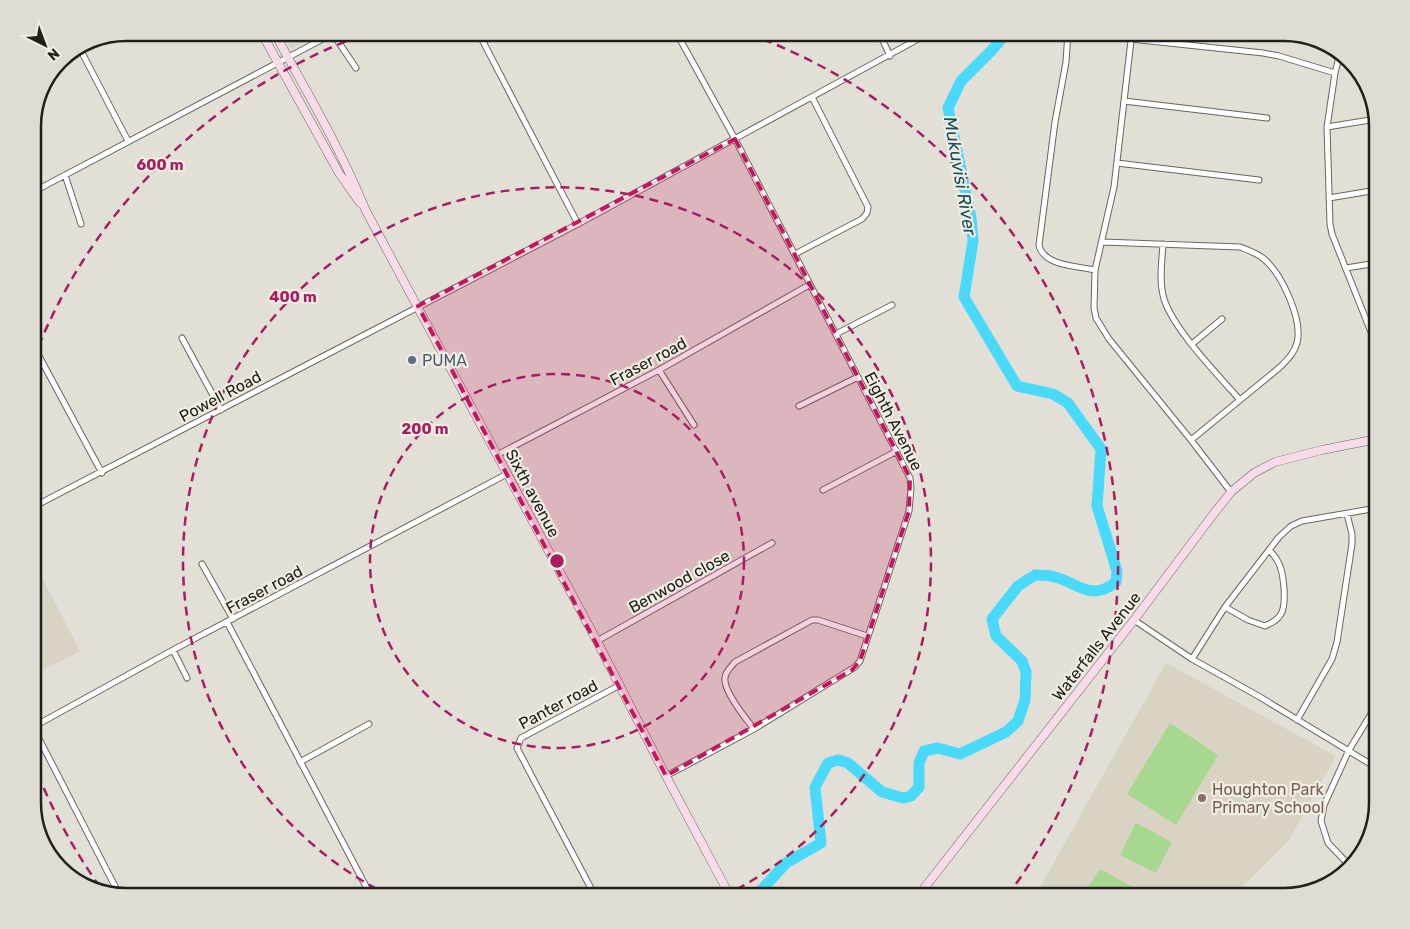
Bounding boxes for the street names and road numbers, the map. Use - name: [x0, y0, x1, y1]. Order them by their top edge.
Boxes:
- street label: Fraser road: [607, 333, 690, 390]
- street label: Powell Road: [176, 367, 265, 426]
- street label: Eighth Avenue: [861, 369, 927, 474]
- street label: Sixth avenue: [501, 446, 564, 540]
- street label: Benwood close: [625, 546, 733, 617]
- street label: Fraser road: [223, 561, 306, 618]
- street label: Waterfalls Avenue: [1048, 588, 1145, 705]
- street label: Panter road: [515, 676, 601, 733]

